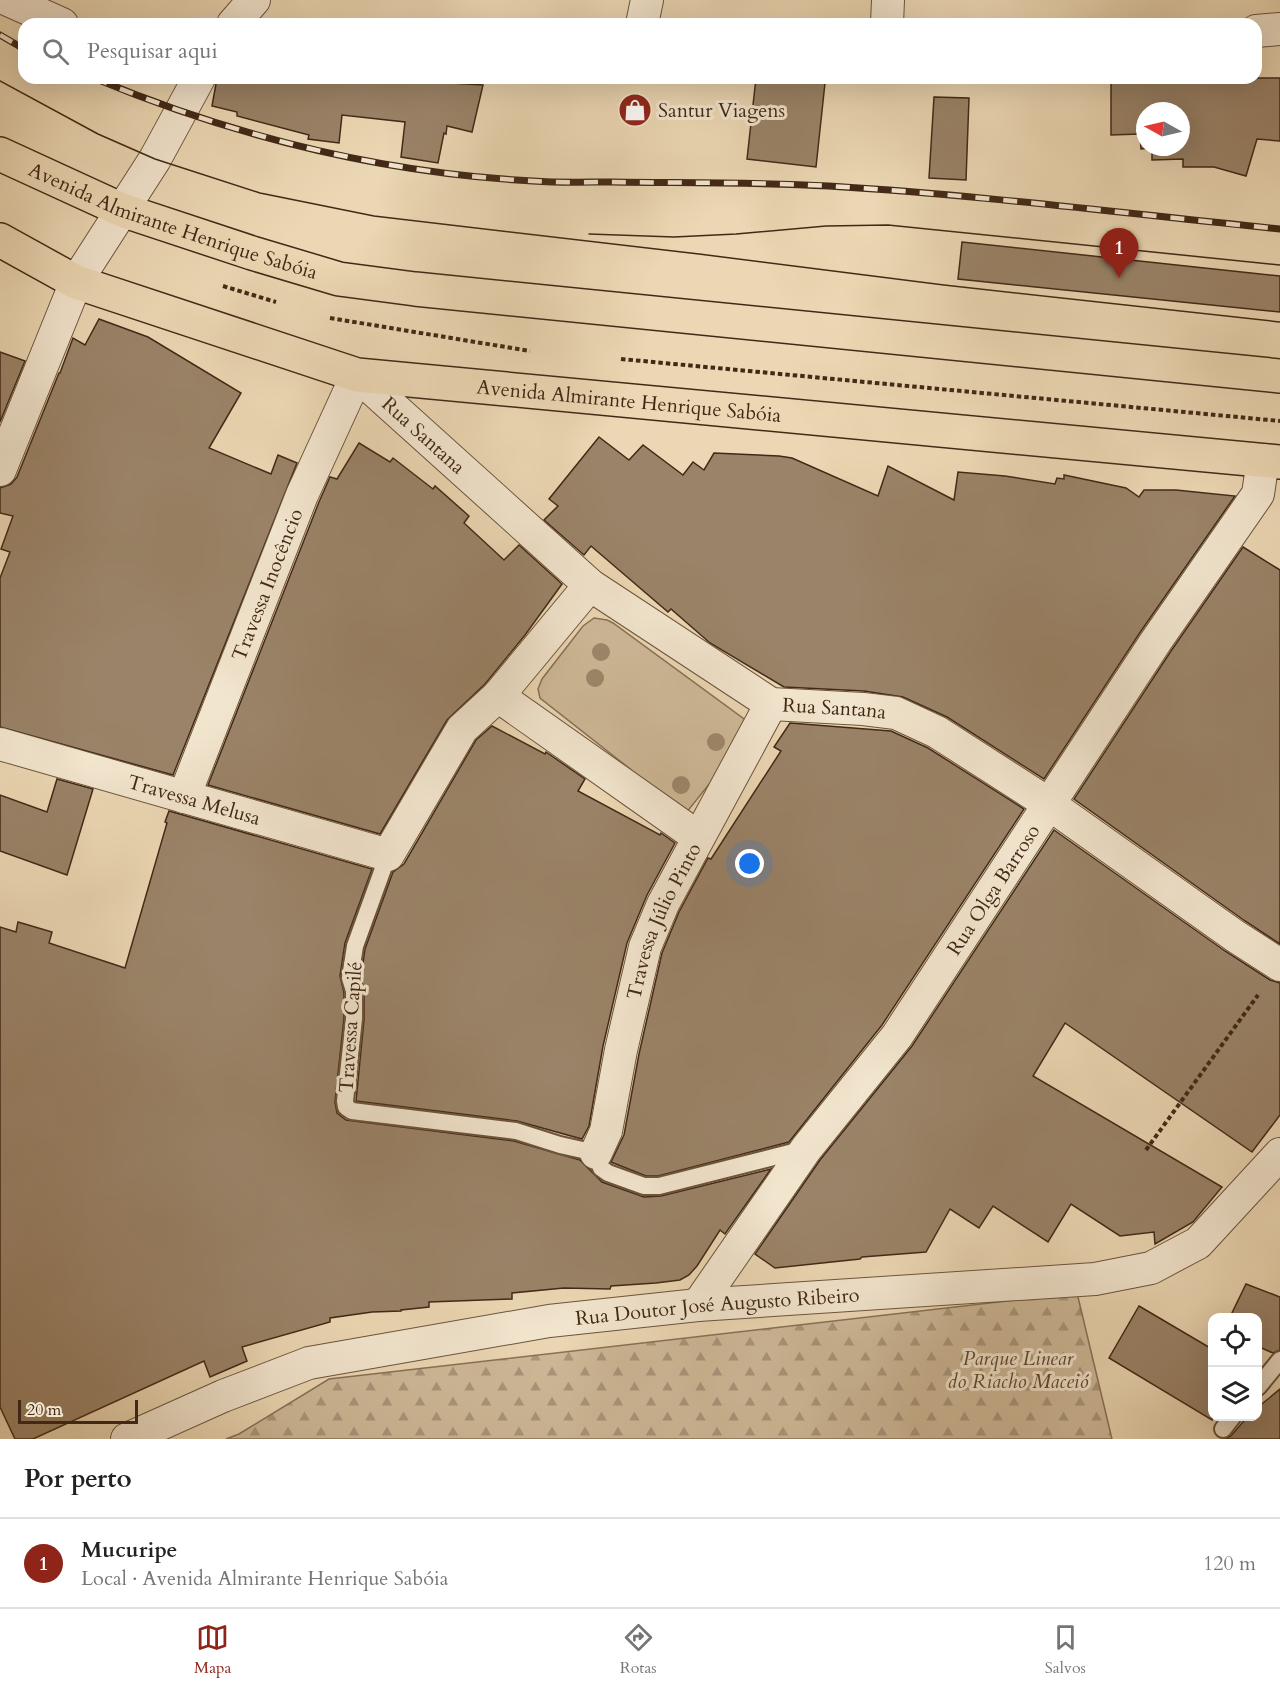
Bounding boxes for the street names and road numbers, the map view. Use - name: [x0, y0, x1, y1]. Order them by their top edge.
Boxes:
- street label: Avenida Almirante Henrique Sabóia: [24, 156, 321, 286]
- street label: Avenida Almirante Henrique Sabóia: [475, 373, 783, 429]
- street label: Rua Santana: [376, 391, 471, 481]
- street label: Travessa Inocêncio: [225, 505, 309, 665]
- street label: Rua Santana: [782, 692, 888, 726]
- street label: Travessa Melusa: [125, 768, 264, 832]
- street label: Rua Olga Barroso: [941, 819, 1046, 961]
- street label: Travessa Júlio Pinto: [620, 838, 708, 1002]
- street label: Travessa Capilé: [332, 960, 369, 1094]
- street label: Rua Doutor José Augusto Ribeiro: [574, 1281, 861, 1332]

